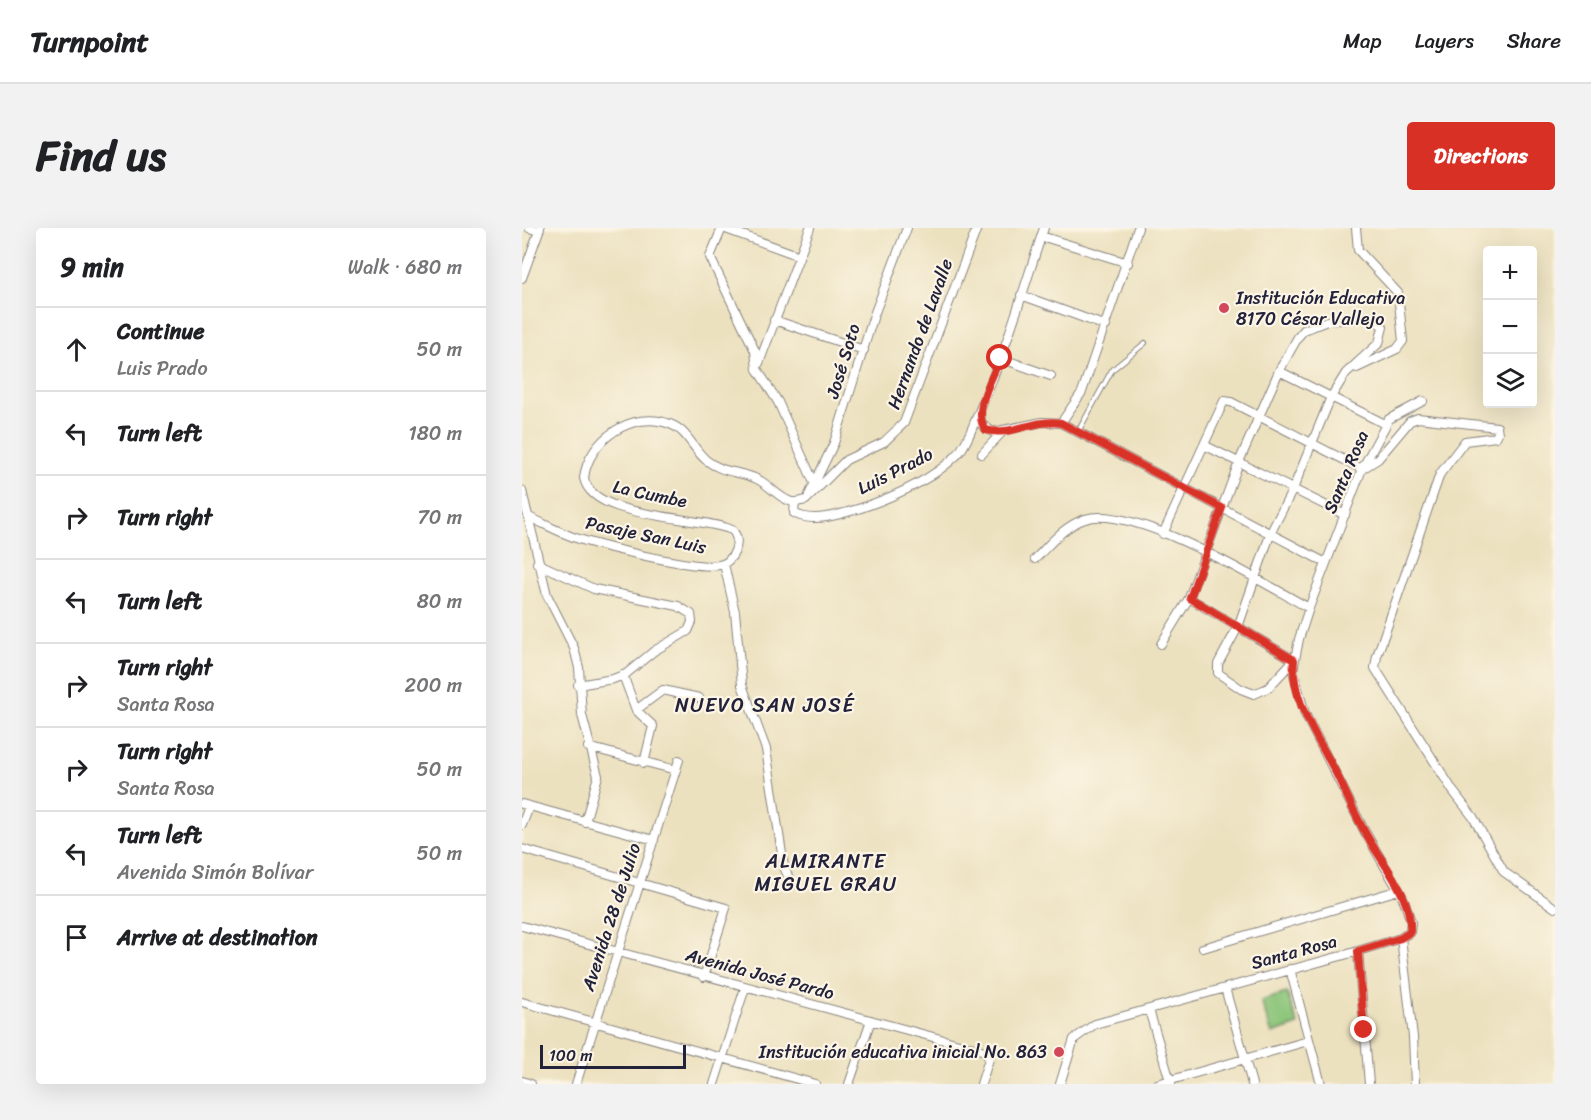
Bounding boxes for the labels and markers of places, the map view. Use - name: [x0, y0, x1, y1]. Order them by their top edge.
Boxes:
- place label: Institución Educativa 8170 César Vallejo: [1235, 282, 1405, 335]
- marker: Institución Educativa 8170 César Vallejo: [1217, 301, 1231, 315]
- place label: Institución educativa inicial No. 863: [758, 1036, 1047, 1068]
- marker: Institución educativa inicial No. 863: [1052, 1045, 1066, 1059]

